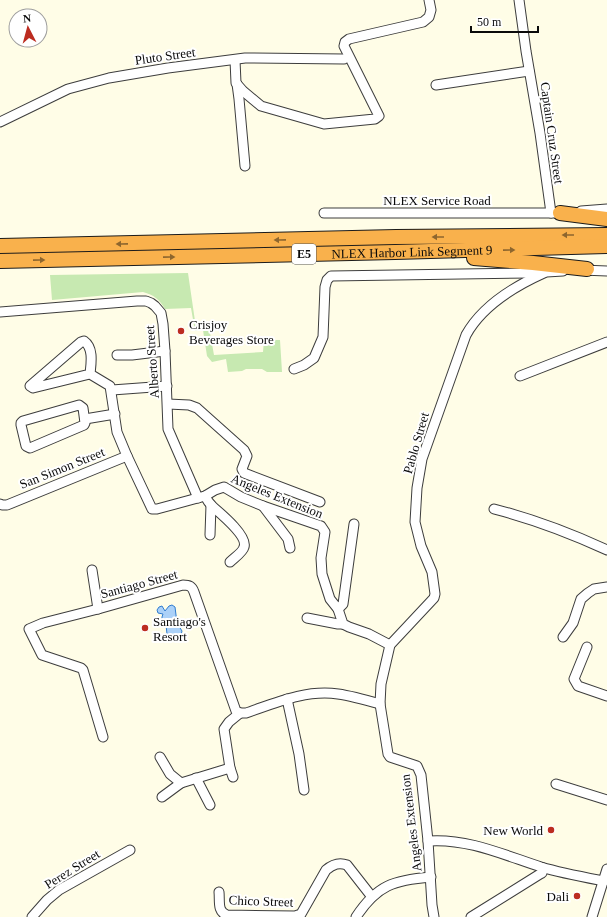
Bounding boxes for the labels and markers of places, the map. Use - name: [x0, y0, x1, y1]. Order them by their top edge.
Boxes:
- place label: Crisjoy Beverages Store: [189, 317, 274, 347]
- marker: Crisjoy Beverages Store: [176, 326, 186, 336]
- place label: Santiago's Resort: [153, 614, 206, 644]
- marker: Santiago's Resort: [140, 623, 150, 633]
- place label: New World: [483, 823, 543, 838]
- marker: New World: [546, 825, 556, 835]
- place label: Dali: [547, 889, 569, 904]
- marker: Dali: [572, 891, 582, 901]

